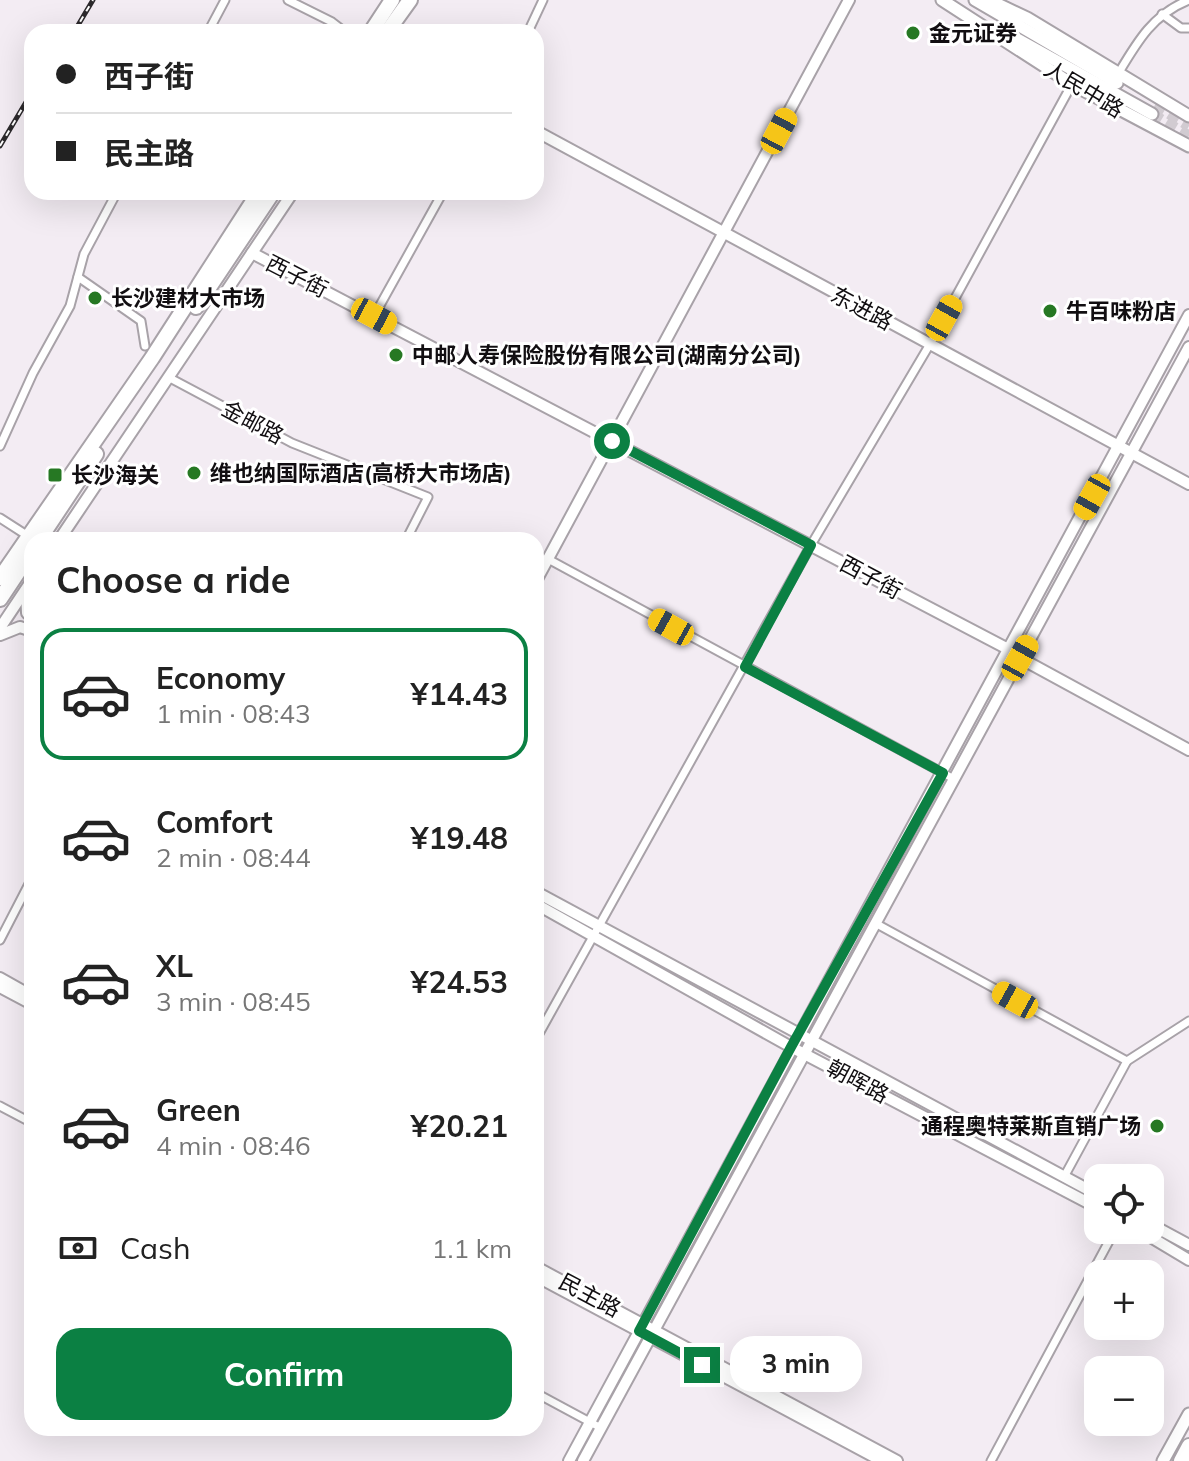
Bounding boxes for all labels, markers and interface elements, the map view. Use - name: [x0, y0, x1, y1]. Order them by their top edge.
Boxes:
- place label: 金元证券: [929, 19, 1017, 47]
- marker: 金元证券: [904, 24, 922, 42]
- street label: 人民中路: [1039, 54, 1129, 124]
- text: 西子街: [104, 57, 194, 95]
- car: [757, 104, 801, 158]
- text: 民主路: [104, 134, 194, 172]
- street label: 西子街: [261, 249, 333, 303]
- street label: 东进路: [826, 280, 898, 336]
- place label: 长沙建材大市场: [111, 284, 265, 312]
- marker: 长沙建材大市场: [86, 289, 104, 307]
- car: [922, 291, 966, 345]
- car: [347, 294, 401, 338]
- place label: 牛百味粉店: [1066, 297, 1176, 325]
- marker: 牛百味粉店: [1041, 302, 1059, 320]
- place label: 中邮人寿保险股份有限公司(湖南分公司): [412, 341, 802, 369]
- marker: 中邮人寿保险股份有限公司(湖南分公司): [387, 346, 405, 364]
- street label: 金邮路: [217, 394, 289, 450]
- route start: [594, 423, 630, 459]
- place label: 维也纳国际酒店(高桥大市场店): [210, 459, 512, 487]
- place label: 长沙海关: [71, 461, 159, 489]
- marker: 维也纳国际酒店(高桥大市场店): [185, 464, 203, 482]
- marker: 长沙海关: [46, 466, 64, 484]
- car: [1070, 470, 1114, 524]
- street label: 西子街: [835, 549, 907, 605]
- text: Choose a ride: [56, 557, 290, 602]
- car: [644, 605, 698, 649]
- car: [998, 631, 1042, 685]
- icon: car: [60, 658, 132, 730]
- text: Economy: [156, 659, 285, 697]
- text: ¥14.43: [411, 675, 508, 713]
- text: 1 min · 08:43: [156, 697, 311, 730]
- icon: car: [60, 802, 132, 874]
- text: Comfort: [156, 803, 273, 841]
- text: ¥19.48: [411, 819, 508, 857]
- text: 2 min · 08:44: [156, 841, 311, 874]
- icon: car: [60, 946, 132, 1018]
- text: XL: [156, 947, 193, 985]
- text: ¥24.53: [411, 963, 508, 1001]
- car: [988, 978, 1042, 1022]
- text: 3 min · 08:45: [156, 985, 311, 1018]
- street label: 朝晖路: [822, 1053, 894, 1109]
- icon: car: [60, 1090, 132, 1162]
- text: Green: [156, 1091, 241, 1129]
- text: ¥20.21: [411, 1107, 508, 1145]
- place label: 通程奥特莱斯直销广场: [921, 1112, 1141, 1140]
- marker: 通程奥特莱斯直销广场: [1148, 1117, 1166, 1135]
- text: 4 min · 08:46: [156, 1129, 311, 1162]
- map controls: [1084, 1164, 1164, 1436]
- button: locate: [1084, 1164, 1164, 1244]
- icon: cash: [56, 1226, 100, 1270]
- text: Cash: [120, 1229, 191, 1267]
- text: 1.1 km: [432, 1232, 512, 1265]
- button: +: [1084, 1260, 1164, 1340]
- street label: 民主路: [554, 1267, 626, 1323]
- button: Confirm: [56, 1328, 512, 1420]
- callout: 3 min: [730, 1337, 862, 1393]
- route end: [684, 1347, 720, 1383]
- text: 3 min: [762, 1347, 830, 1380]
- button: −: [1084, 1356, 1164, 1436]

